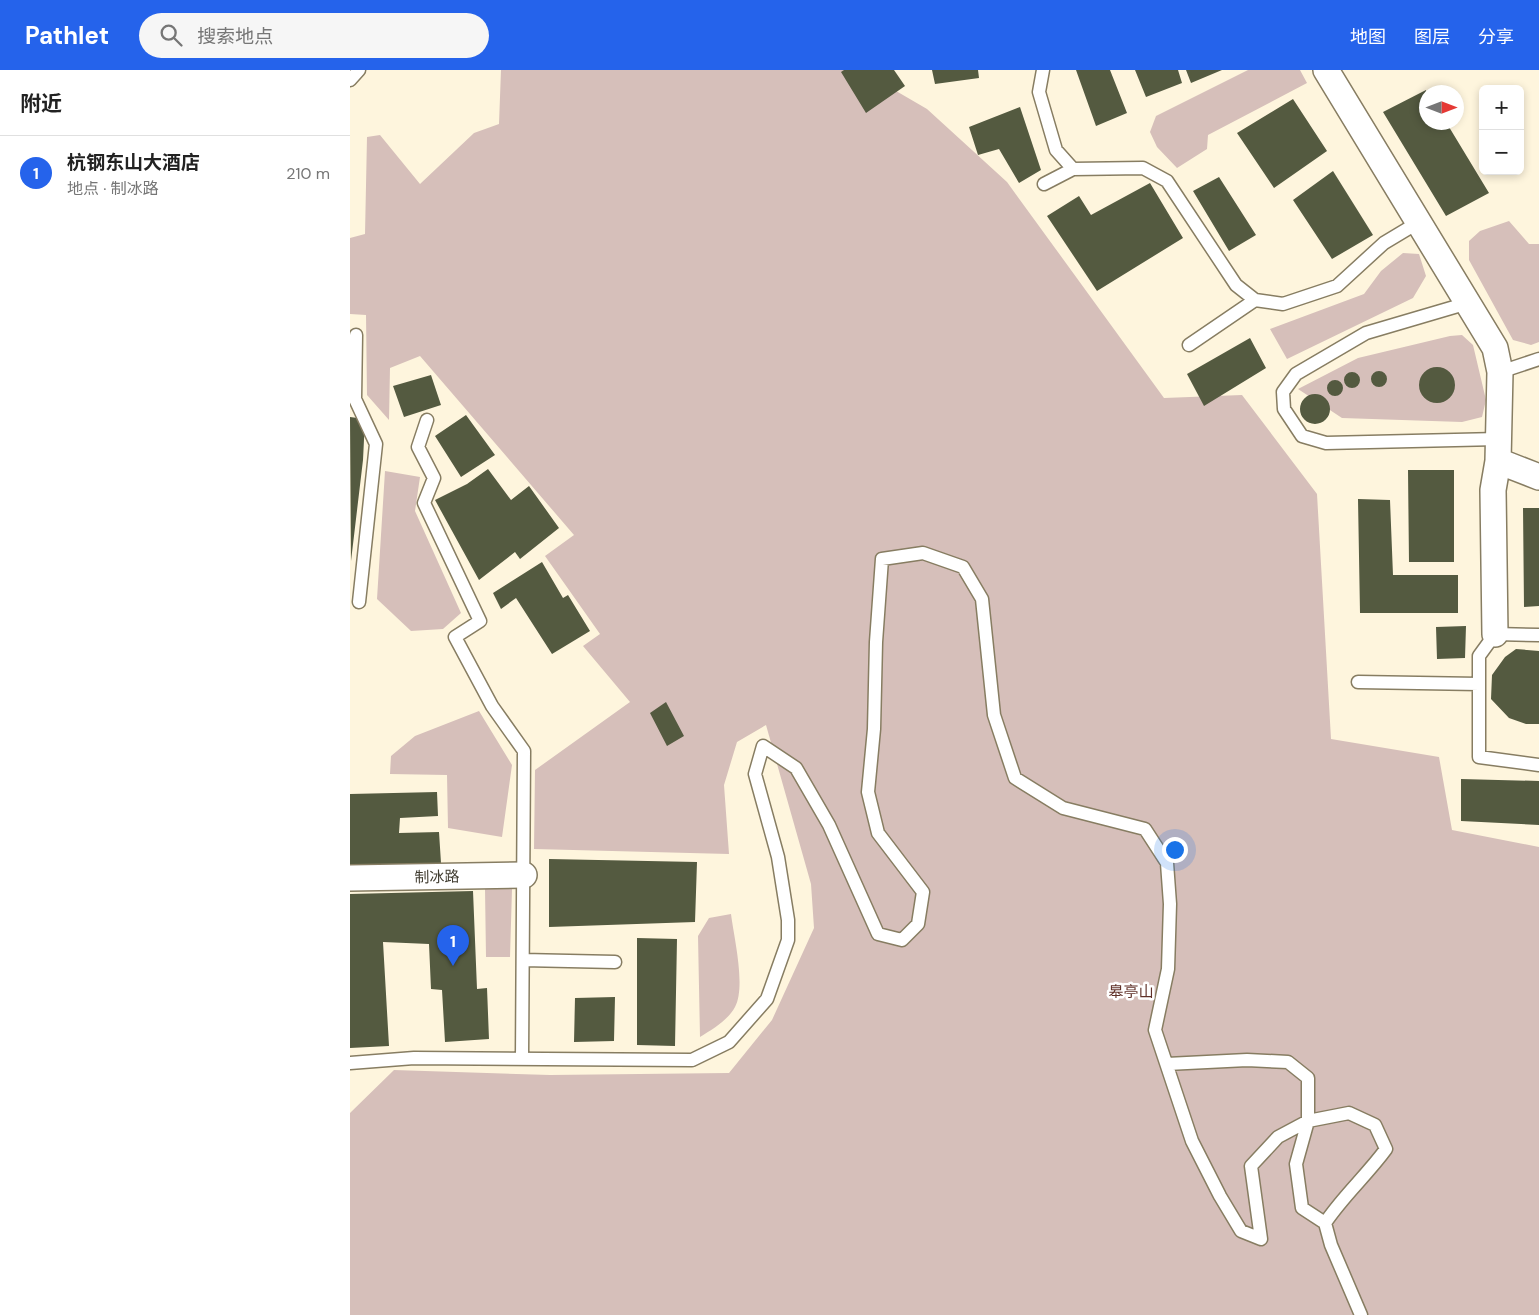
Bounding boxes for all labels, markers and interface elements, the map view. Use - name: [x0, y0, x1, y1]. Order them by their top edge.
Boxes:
- search box: [139, 13, 489, 58]
- text: Pathlet: [25, 20, 109, 51]
- icon: search: [157, 21, 185, 49]
- text: 搜索地点: [197, 24, 273, 49]
- text: 地图: [1350, 25, 1386, 49]
- text: 图层: [1414, 25, 1450, 49]
- text: 分享: [1478, 25, 1514, 49]
- north arrow: [1419, 85, 1464, 130]
- map controls: [1479, 85, 1524, 175]
- button: +: [1479, 85, 1524, 130]
- text: 附近: [20, 90, 62, 118]
- button: −: [1479, 130, 1524, 175]
- text: 杭钢东山大酒店: [67, 150, 200, 175]
- text: 1: [33, 163, 39, 184]
- text: 210 m: [286, 163, 330, 184]
- text: 地点 · 制冰路: [67, 178, 159, 199]
- your location: [1162, 837, 1188, 863]
- street label: 制冰路: [414, 867, 460, 887]
- pin: 1: [437, 925, 469, 966]
- park label: 皋亭山: [1108, 982, 1154, 1002]

